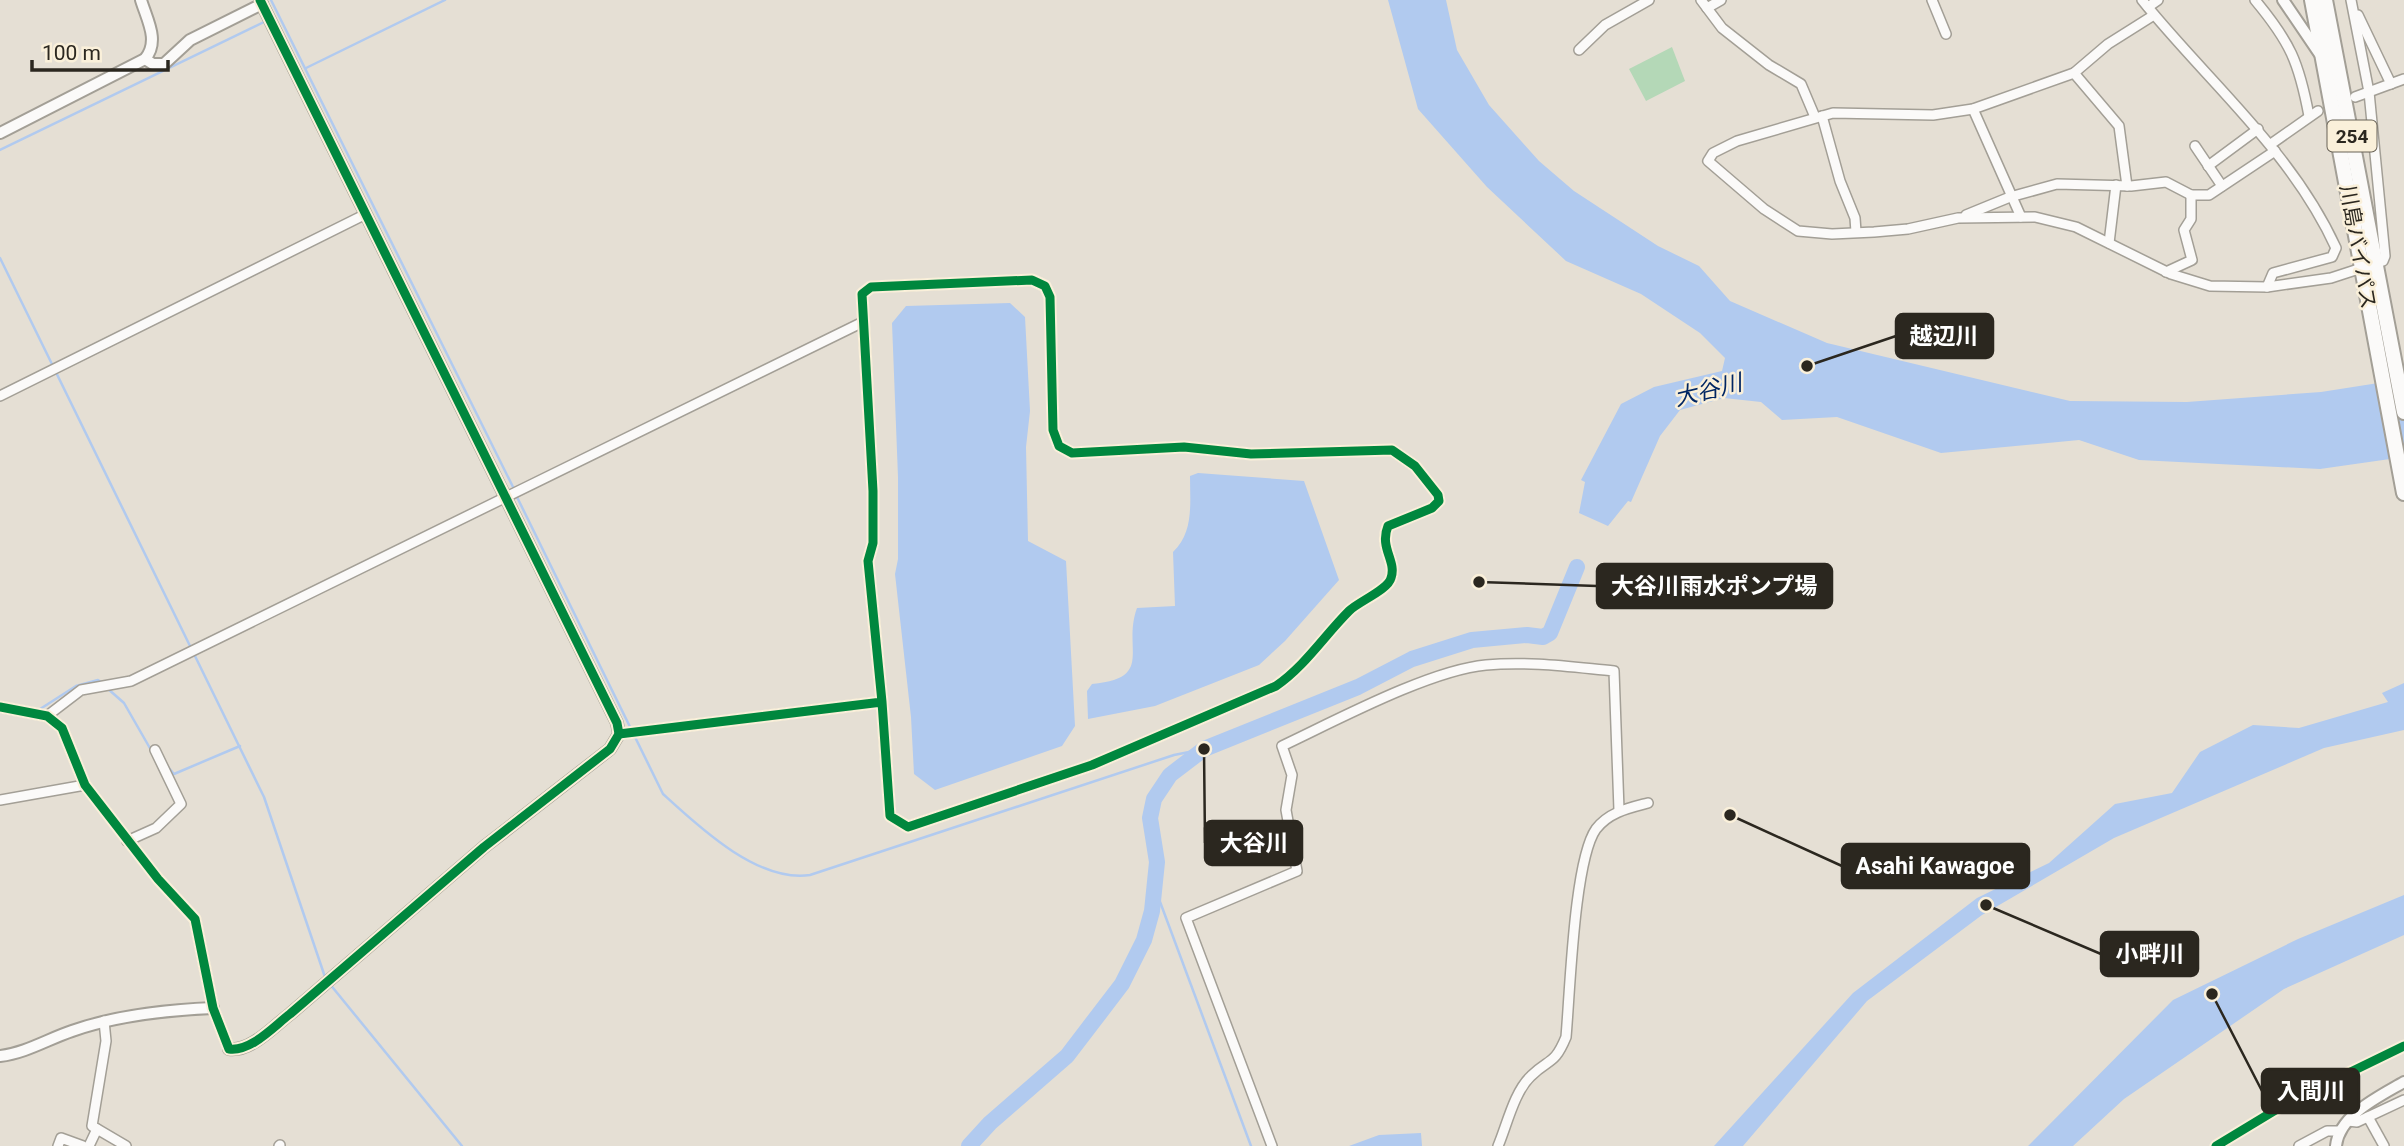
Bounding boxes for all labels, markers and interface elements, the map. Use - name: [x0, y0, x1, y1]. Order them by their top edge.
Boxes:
- scale bar: [32, 28, 168, 72]
- text: 100 m: [42, 41, 101, 65]
- road number: 254: [2328, 120, 2376, 152]
- street label: 川島バイパス: [2335, 183, 2381, 311]
- callout: 越辺川: [1896, 314, 1993, 358]
- text: 越辺川: [1910, 323, 1979, 350]
- water label: 大谷川: [1671, 368, 1748, 412]
- callout: 大谷川雨水ポンプ場: [1597, 564, 1832, 608]
- text: 大谷川雨水ポンプ場: [1611, 573, 1817, 600]
- callout: 大谷川: [1205, 821, 1302, 865]
- text: 大谷川: [1220, 830, 1289, 857]
- callout: Asahi Kawagoe: [1842, 844, 2029, 888]
- text: Asahi Kawagoe: [1856, 853, 2014, 880]
- callout: 小畔川: [2101, 932, 2198, 976]
- text: 小畔川: [2116, 941, 2185, 968]
- callout: 入間川: [2262, 1069, 2359, 1113]
- text: 入間川: [2277, 1078, 2346, 1105]

